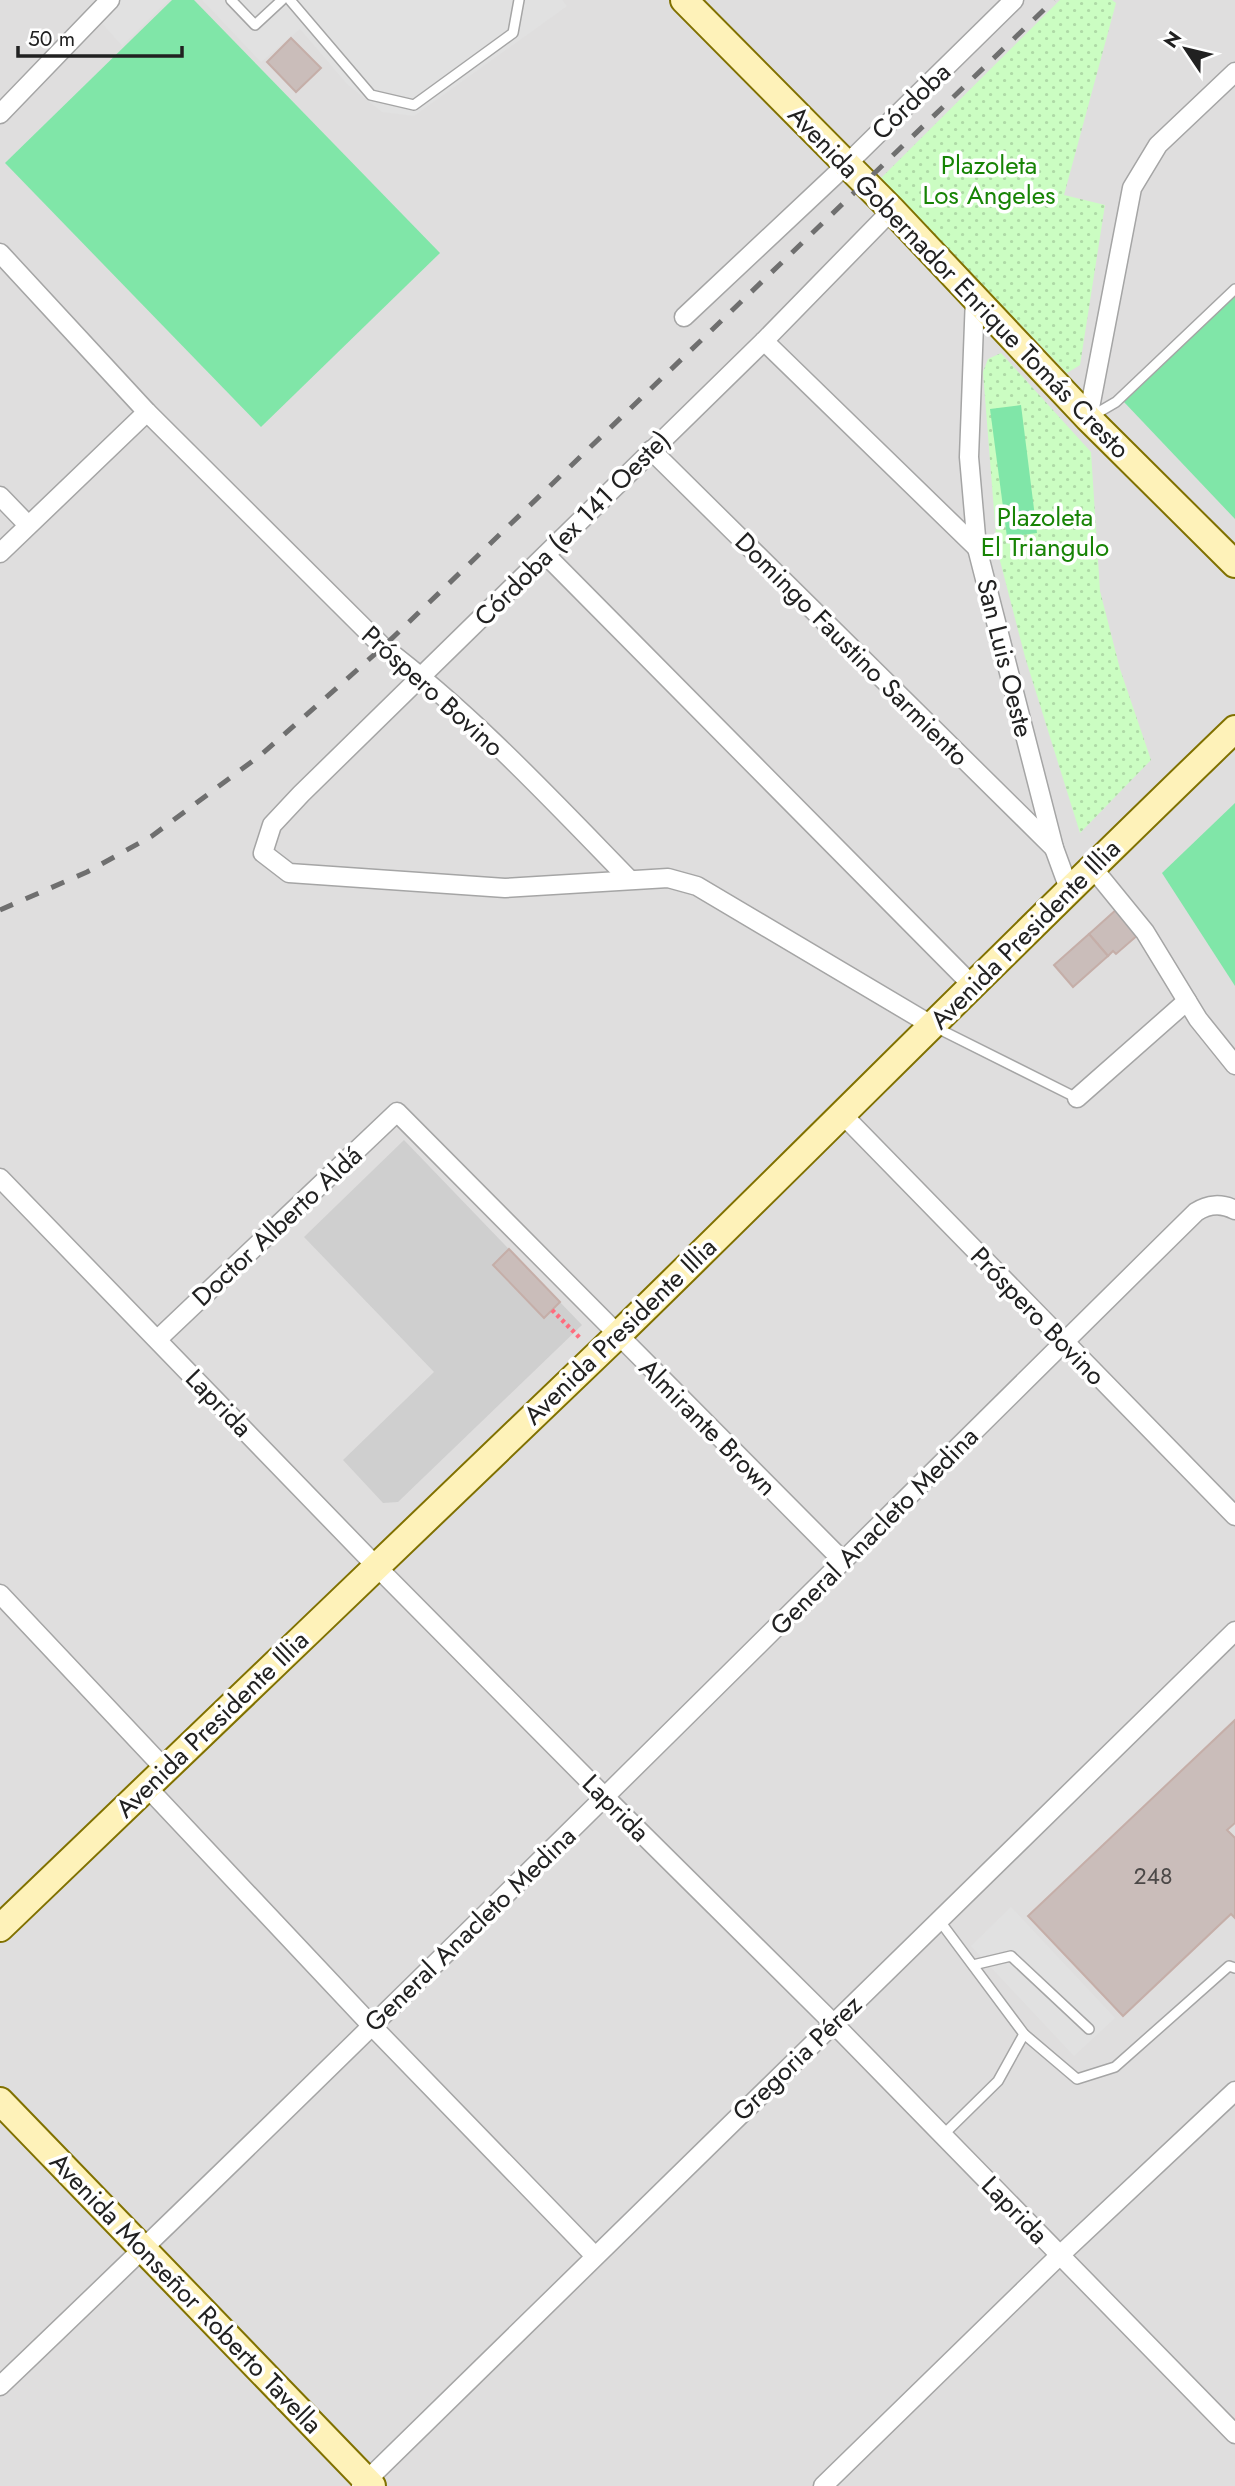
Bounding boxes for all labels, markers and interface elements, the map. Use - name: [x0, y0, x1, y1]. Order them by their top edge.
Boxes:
- scale bar: [18, 14, 182, 58]
- north arrow: [1151, 14, 1221, 84]
- text: 50 m: [28, 24, 75, 54]
- text: N: [1157, 26, 1188, 53]
- street label: Córdoba: [863, 54, 959, 148]
- street label: Avenida Gobernador Enrique Tomás Cresto: [779, 97, 1139, 467]
- park label: Plazoleta Los Angeles: [922, 146, 1056, 214]
- street label: Córdoba (ex 141 Oeste): [465, 421, 679, 635]
- park label: Plazoleta El Triangulo: [981, 498, 1109, 566]
- street label: Domingo Faustino Sarmiento: [726, 523, 978, 775]
- street label: San Luis Oeste: [967, 575, 1043, 741]
- street label: Próspero Bovino: [353, 617, 513, 765]
- street label: Avenida Presidente Illia: [921, 830, 1129, 1038]
- street label: Doctor Alberto Aldá: [183, 1137, 371, 1315]
- street label: Avenida Presidente Illia: [515, 1229, 725, 1433]
- street label: Próspero Bovino: [962, 1238, 1114, 1394]
- street label: Almirante Brown: [631, 1350, 785, 1504]
- street label: Laprida: [177, 1360, 261, 1446]
- street label: General Anacleto Medina: [761, 1418, 987, 1644]
- street label: Avenida Presidente Illia: [107, 1622, 317, 1826]
- street label: Laprida: [574, 1766, 658, 1850]
- street label: General Anacleto Medina: [356, 1818, 584, 2040]
- house number: 248: [1133, 1859, 1173, 1893]
- street label: Gregoria Pérez: [724, 1986, 870, 2130]
- street label: Avenida Monseñor Roberto Tavella: [41, 2144, 331, 2442]
- street label: Laprida: [973, 2167, 1057, 2253]

